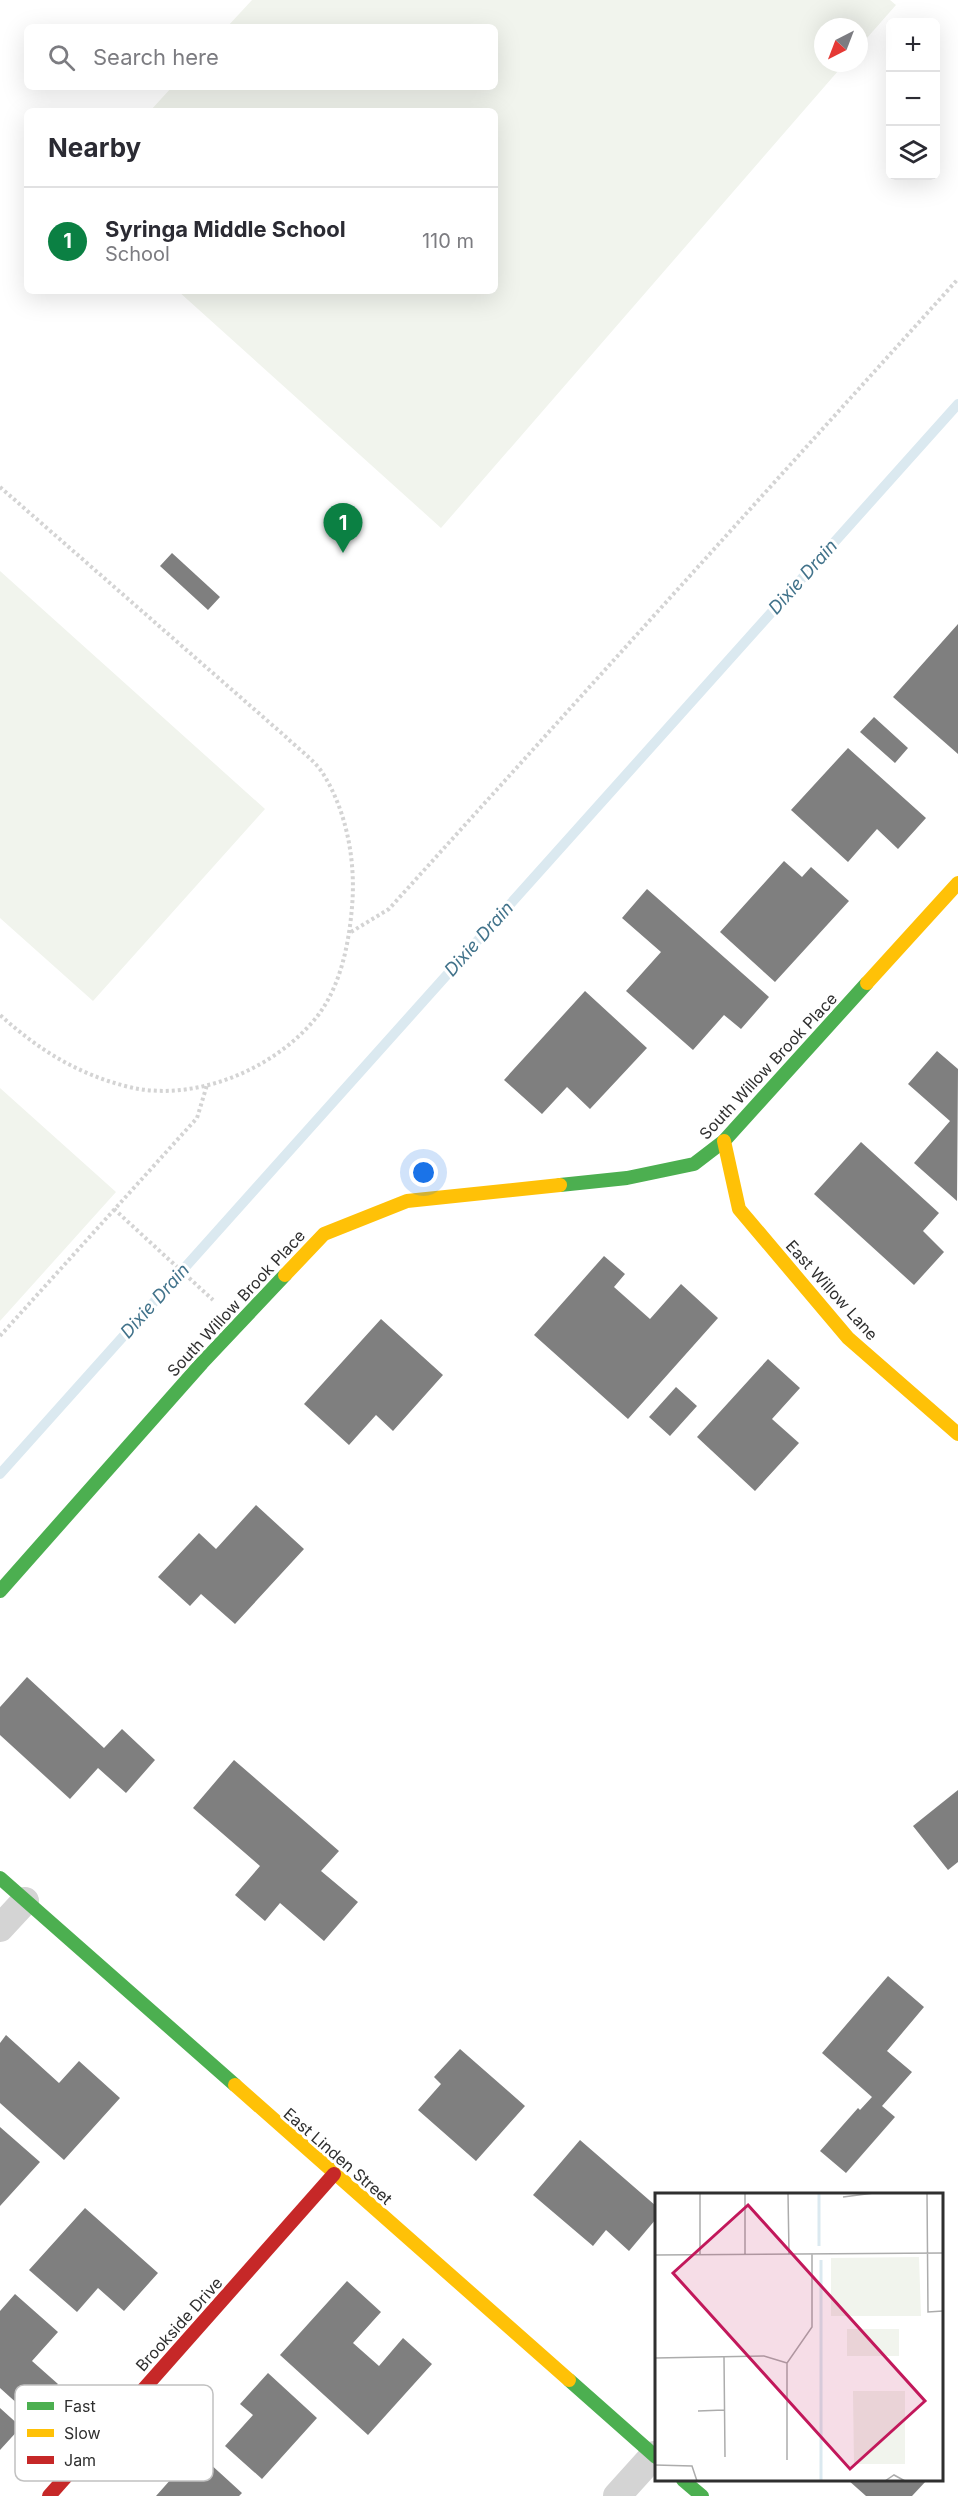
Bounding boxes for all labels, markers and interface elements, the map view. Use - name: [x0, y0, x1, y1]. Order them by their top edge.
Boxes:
- north arrow: [814, 18, 868, 72]
- map controls: [886, 18, 940, 180]
- button: +: [886, 18, 940, 72]
- search box: [24, 24, 498, 90]
- icon: search: [45, 41, 78, 74]
- text: Search here: [93, 44, 219, 70]
- button: −: [886, 72, 940, 126]
- button: layers: [886, 126, 940, 180]
- text: Nearby: [48, 132, 141, 163]
- text: Syringa Middle School: [105, 216, 346, 242]
- text: 1: [63, 229, 72, 253]
- text: 110 m: [422, 229, 474, 253]
- text: School: [105, 242, 170, 266]
- pin: 1: [324, 504, 362, 553]
- water label: Dixie Drain: [764, 535, 841, 618]
- water label: Dixie Drain: [440, 897, 517, 980]
- street label: South Willow Brook Place: [695, 989, 841, 1143]
- your location: [409, 1158, 438, 1187]
- street label: South Willow Brook Place: [163, 1226, 309, 1380]
- street label: East Willow Lane: [782, 1236, 882, 1344]
- water label: Dixie Drain: [116, 1259, 193, 1342]
- street label: East Linden Street: [280, 2103, 396, 2209]
- inset map: [655, 2193, 943, 2481]
- street label: Brookside Drive: [131, 2273, 227, 2375]
- legend: [15, 2385, 213, 2481]
- text: Fast: [64, 2396, 96, 2416]
- text: Slow: [64, 2423, 101, 2443]
- text: Jam: [64, 2450, 96, 2470]

